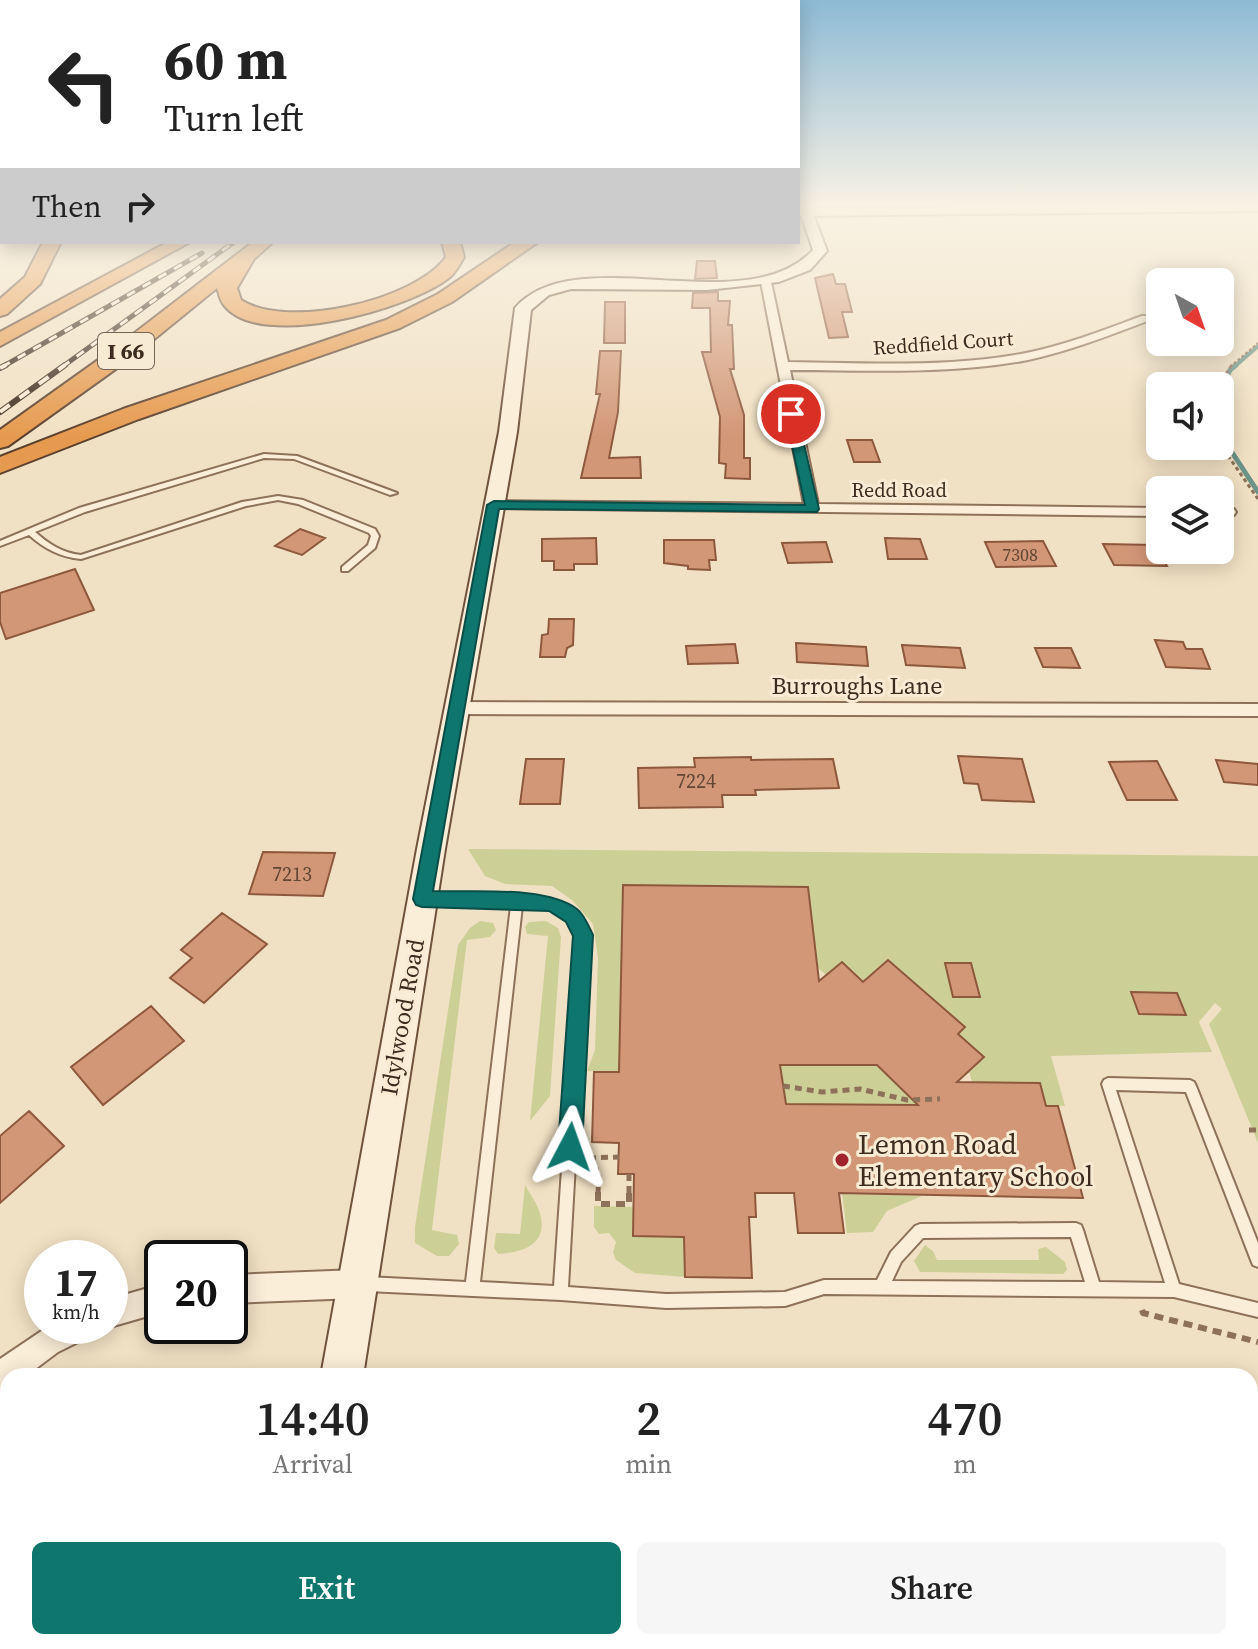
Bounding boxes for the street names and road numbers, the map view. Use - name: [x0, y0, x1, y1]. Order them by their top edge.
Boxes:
- street label: Reddfield Court: [872, 324, 1014, 362]
- road number: I 66: [98, 333, 154, 369]
- street label: Redd Road: [851, 476, 947, 504]
- street label: Burroughs Lane: [771, 669, 943, 702]
- street label: Idylwood Road: [372, 936, 432, 1098]

